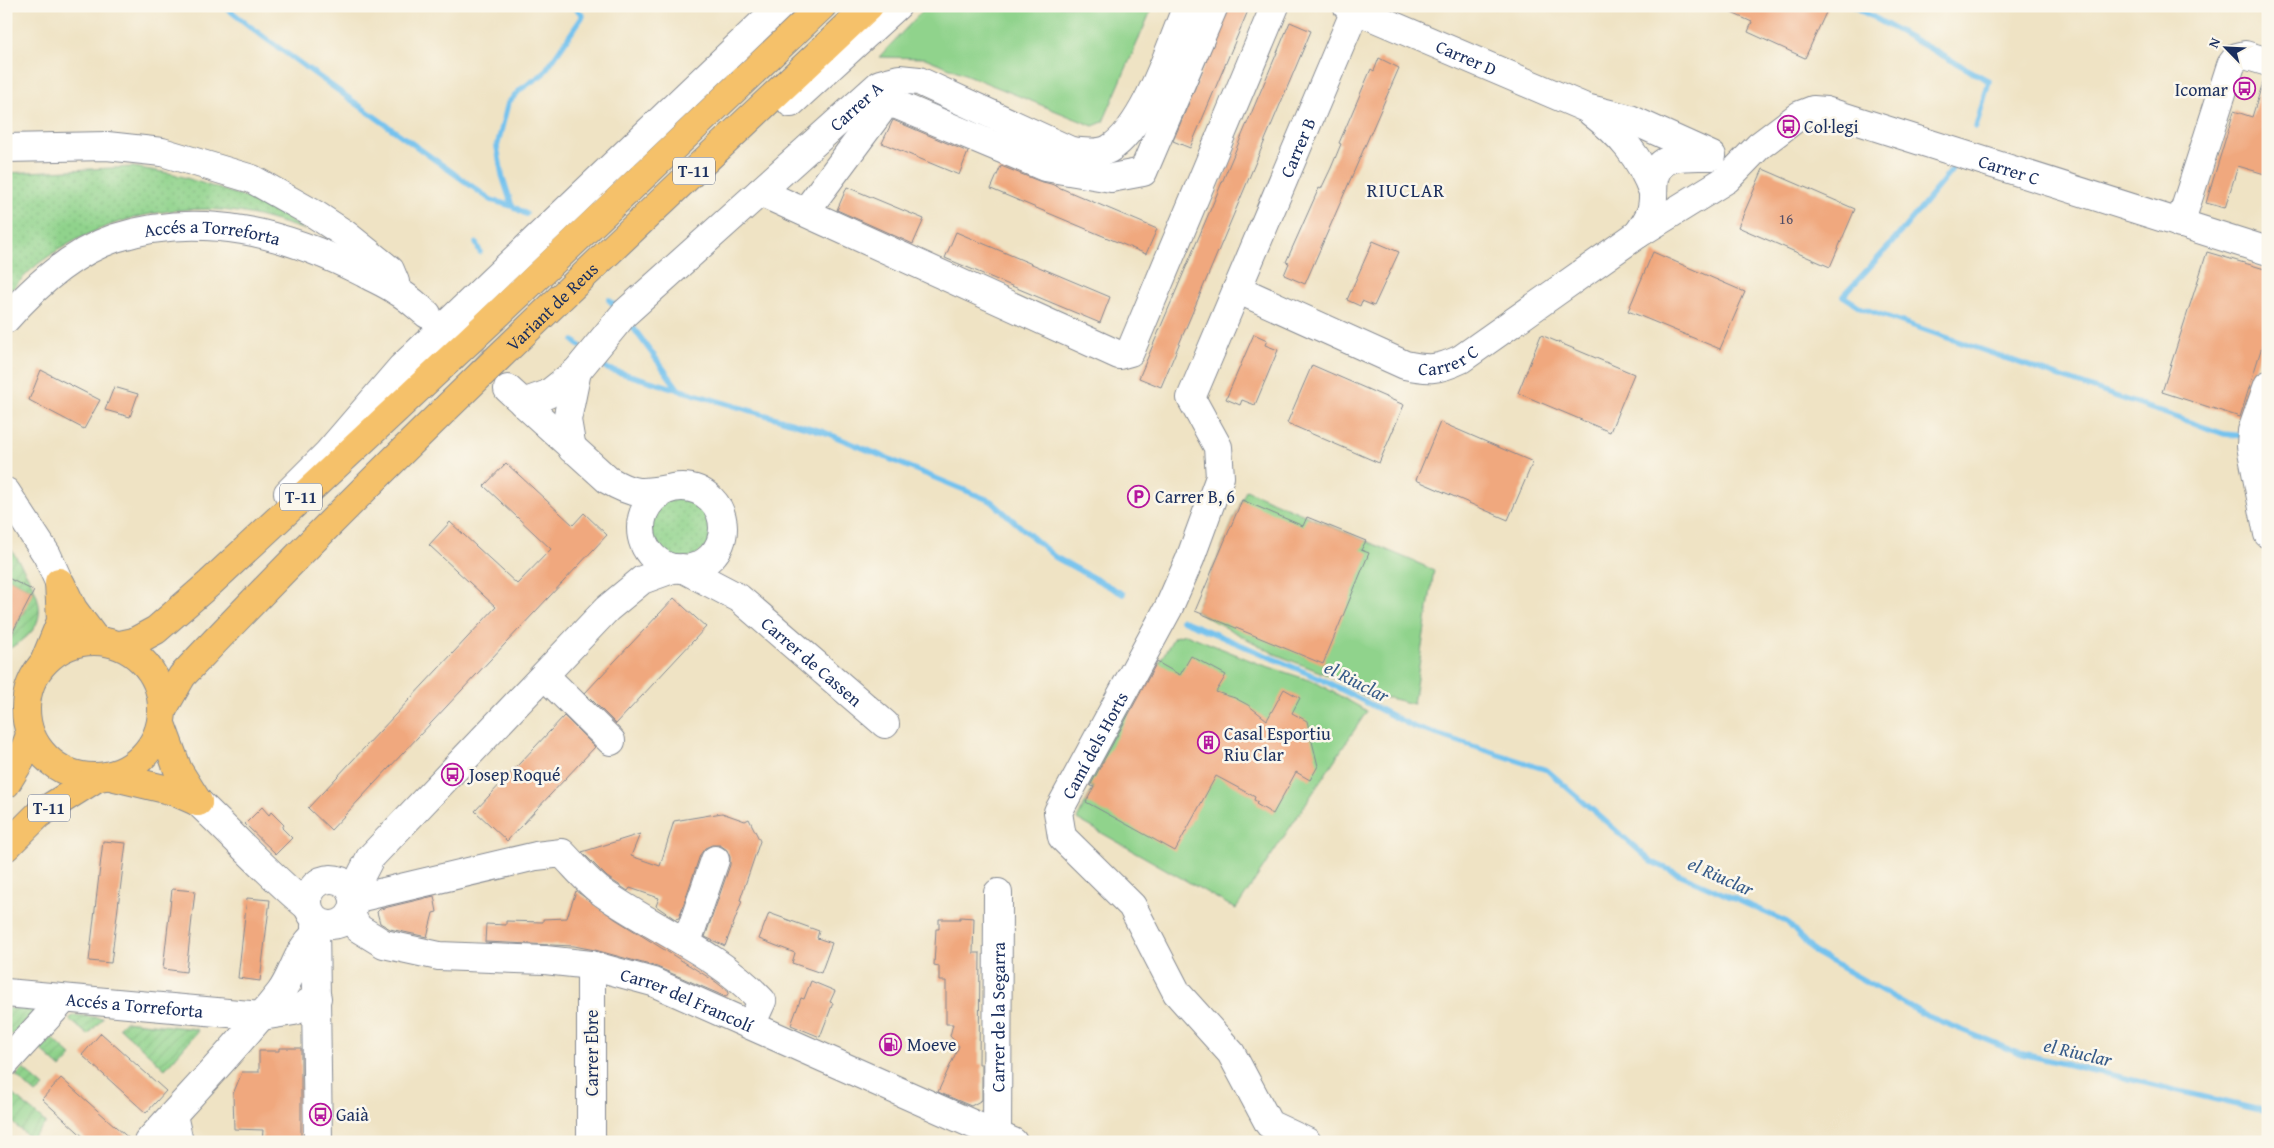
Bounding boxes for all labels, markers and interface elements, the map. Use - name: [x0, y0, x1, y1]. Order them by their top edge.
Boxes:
- north arrow: [2202, 22, 2252, 72]
- street label: Carrer D: [1432, 32, 1501, 82]
- text: N: [2203, 34, 2225, 51]
- street label: Carrer A: [823, 74, 889, 137]
- place label: Icomar: [2175, 76, 2229, 103]
- bus stop icon: Icomar: [2232, 77, 2256, 101]
- street label: Carrer B: [1272, 113, 1322, 182]
- place label: Col·legi: [1804, 113, 1859, 140]
- bus stop icon: Col·legi: [1776, 114, 1800, 138]
- street label: Carrer C: [1975, 147, 2043, 191]
- road number: T-11: [673, 158, 715, 185]
- district label: RIUCLAR: [1367, 176, 1445, 204]
- house number: 16: [1779, 208, 1793, 229]
- street label: Accés a Torreforta: [141, 212, 284, 252]
- street label: Variant de Reus: [500, 256, 604, 357]
- street label: Carrer C: [1417, 337, 1484, 382]
- place label: Carrer B, 6: [1155, 483, 1235, 510]
- road number: T-11: [280, 484, 322, 511]
- parking icon: Carrer B, 6: [1127, 484, 1151, 508]
- street label: Carrer de Cassen: [756, 610, 869, 712]
- water label: el Riuclar: [1320, 653, 1395, 710]
- street label: Camí dels Horts: [1054, 687, 1134, 804]
- place label: Casal Esportiu Riu Clar: [1224, 720, 1331, 768]
- building icon: Casal Esportiu Riu Clar: [1196, 731, 1220, 755]
- place label: Josep Roqué: [467, 761, 560, 788]
- bus stop icon: Josep Roqué: [441, 762, 465, 786]
- road number: T-11: [28, 794, 70, 821]
- water label: el Riuclar: [1684, 849, 1759, 903]
- street label: Carrer de la Segarra: [984, 941, 1011, 1092]
- street label: Carrer del Francolí: [617, 960, 759, 1039]
- street label: Accés a Torreforta: [65, 985, 205, 1024]
- street label: Carrer Ebre: [578, 1010, 605, 1096]
- place label: Moeve: [907, 1031, 956, 1058]
- water label: el Riuclar: [2041, 1031, 2116, 1074]
- fuel station icon: Moeve: [879, 1032, 903, 1056]
- place label: Gaià: [336, 1101, 369, 1128]
- bus stop icon: Gaià: [308, 1102, 332, 1126]

